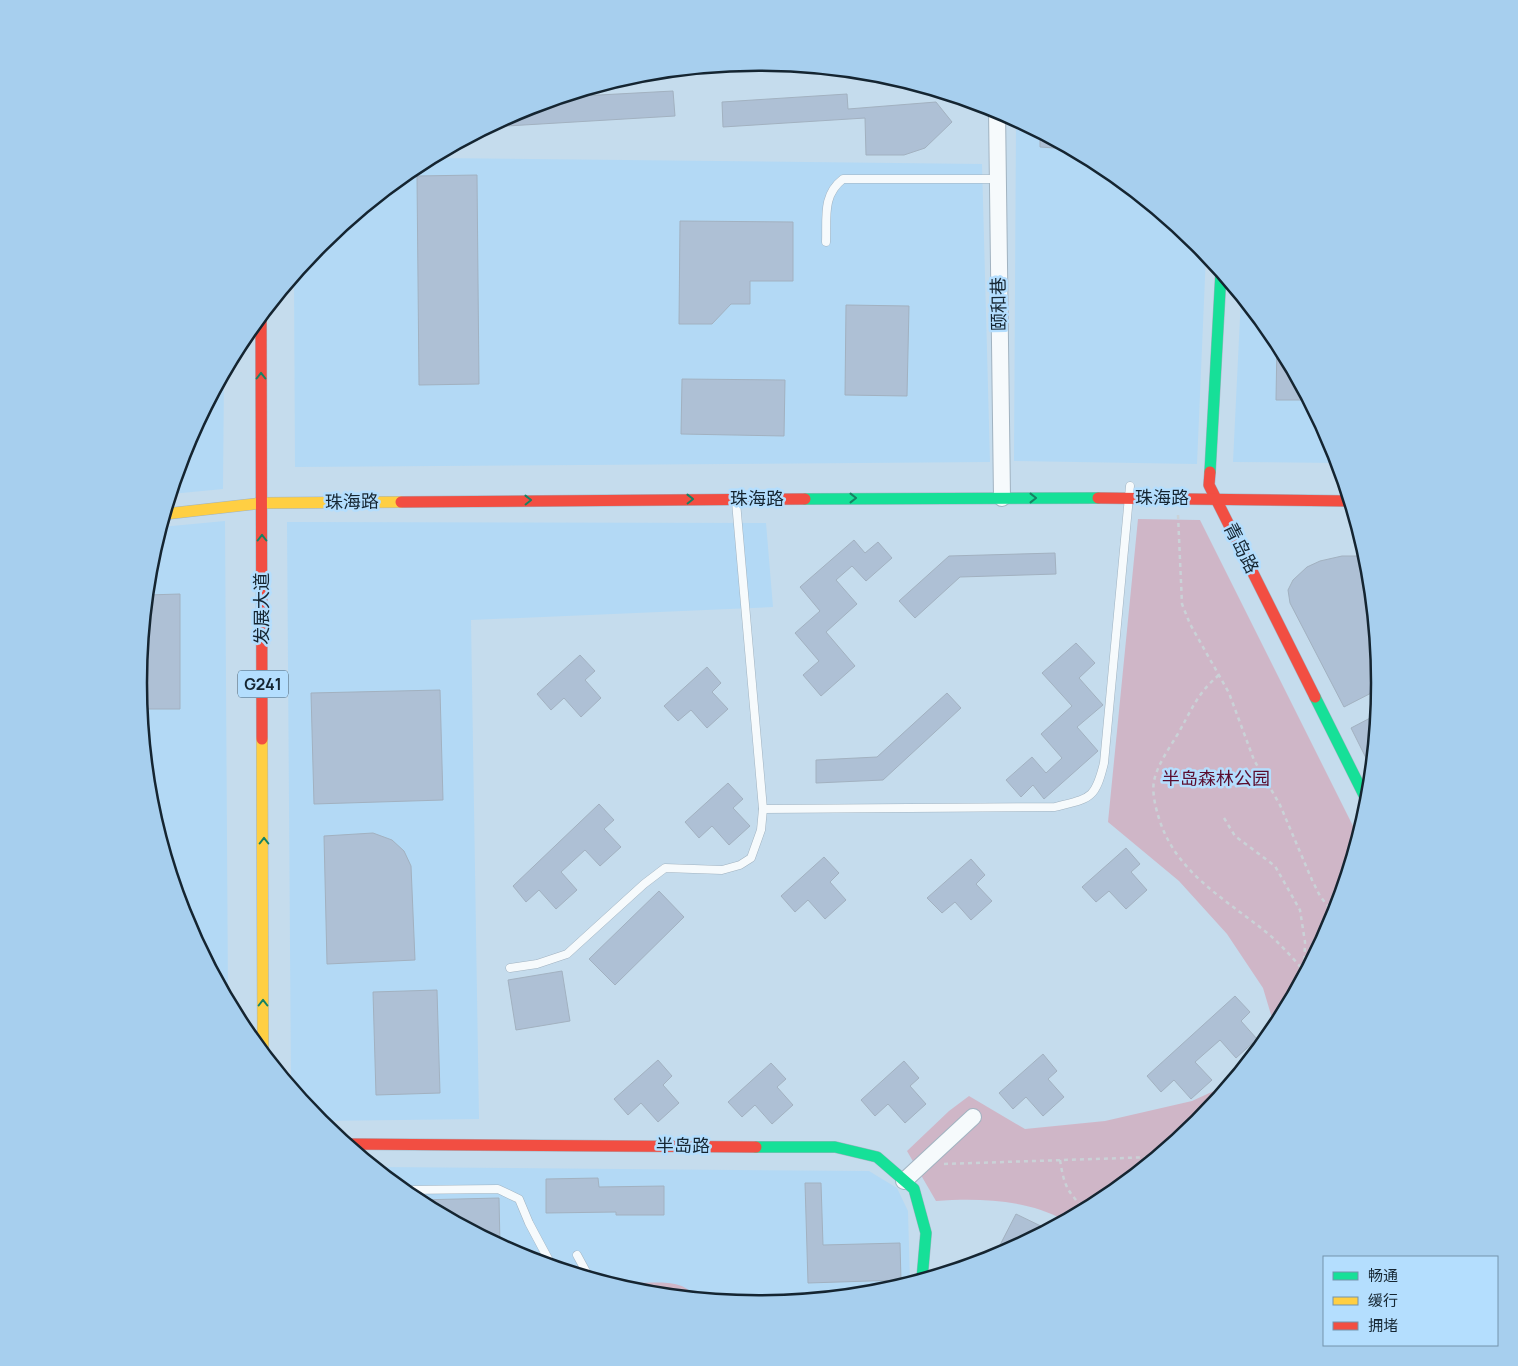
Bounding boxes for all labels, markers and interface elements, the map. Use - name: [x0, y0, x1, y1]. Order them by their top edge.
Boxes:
- street label: 颐和巷: [986, 277, 1010, 331]
- one-way arrow: [256, 372, 266, 380]
- street label: 珠海路: [1135, 485, 1189, 509]
- street label: 珠海路: [730, 486, 784, 510]
- street label: 珠海路: [325, 489, 379, 513]
- one-way arrow: [850, 493, 857, 503]
- one-way arrow: [1030, 493, 1037, 503]
- one-way arrow: [687, 494, 695, 504]
- one-way arrow: [524, 495, 532, 505]
- street label: 青岛路: [1219, 518, 1265, 577]
- one-way arrow: [257, 534, 267, 542]
- street label: 发展大道: [249, 573, 273, 645]
- road number: G241: [238, 671, 288, 698]
- park label: 半岛森林公园: [1162, 766, 1270, 790]
- one-way arrow: [259, 837, 269, 844]
- one-way arrow: [258, 999, 268, 1007]
- street label: 半岛路: [656, 1133, 710, 1157]
- legend: [1323, 1256, 1498, 1346]
- text: 畅通: [1368, 1265, 1398, 1286]
- text: 缓行: [1368, 1290, 1398, 1311]
- text: 拥堵: [1368, 1315, 1398, 1336]

